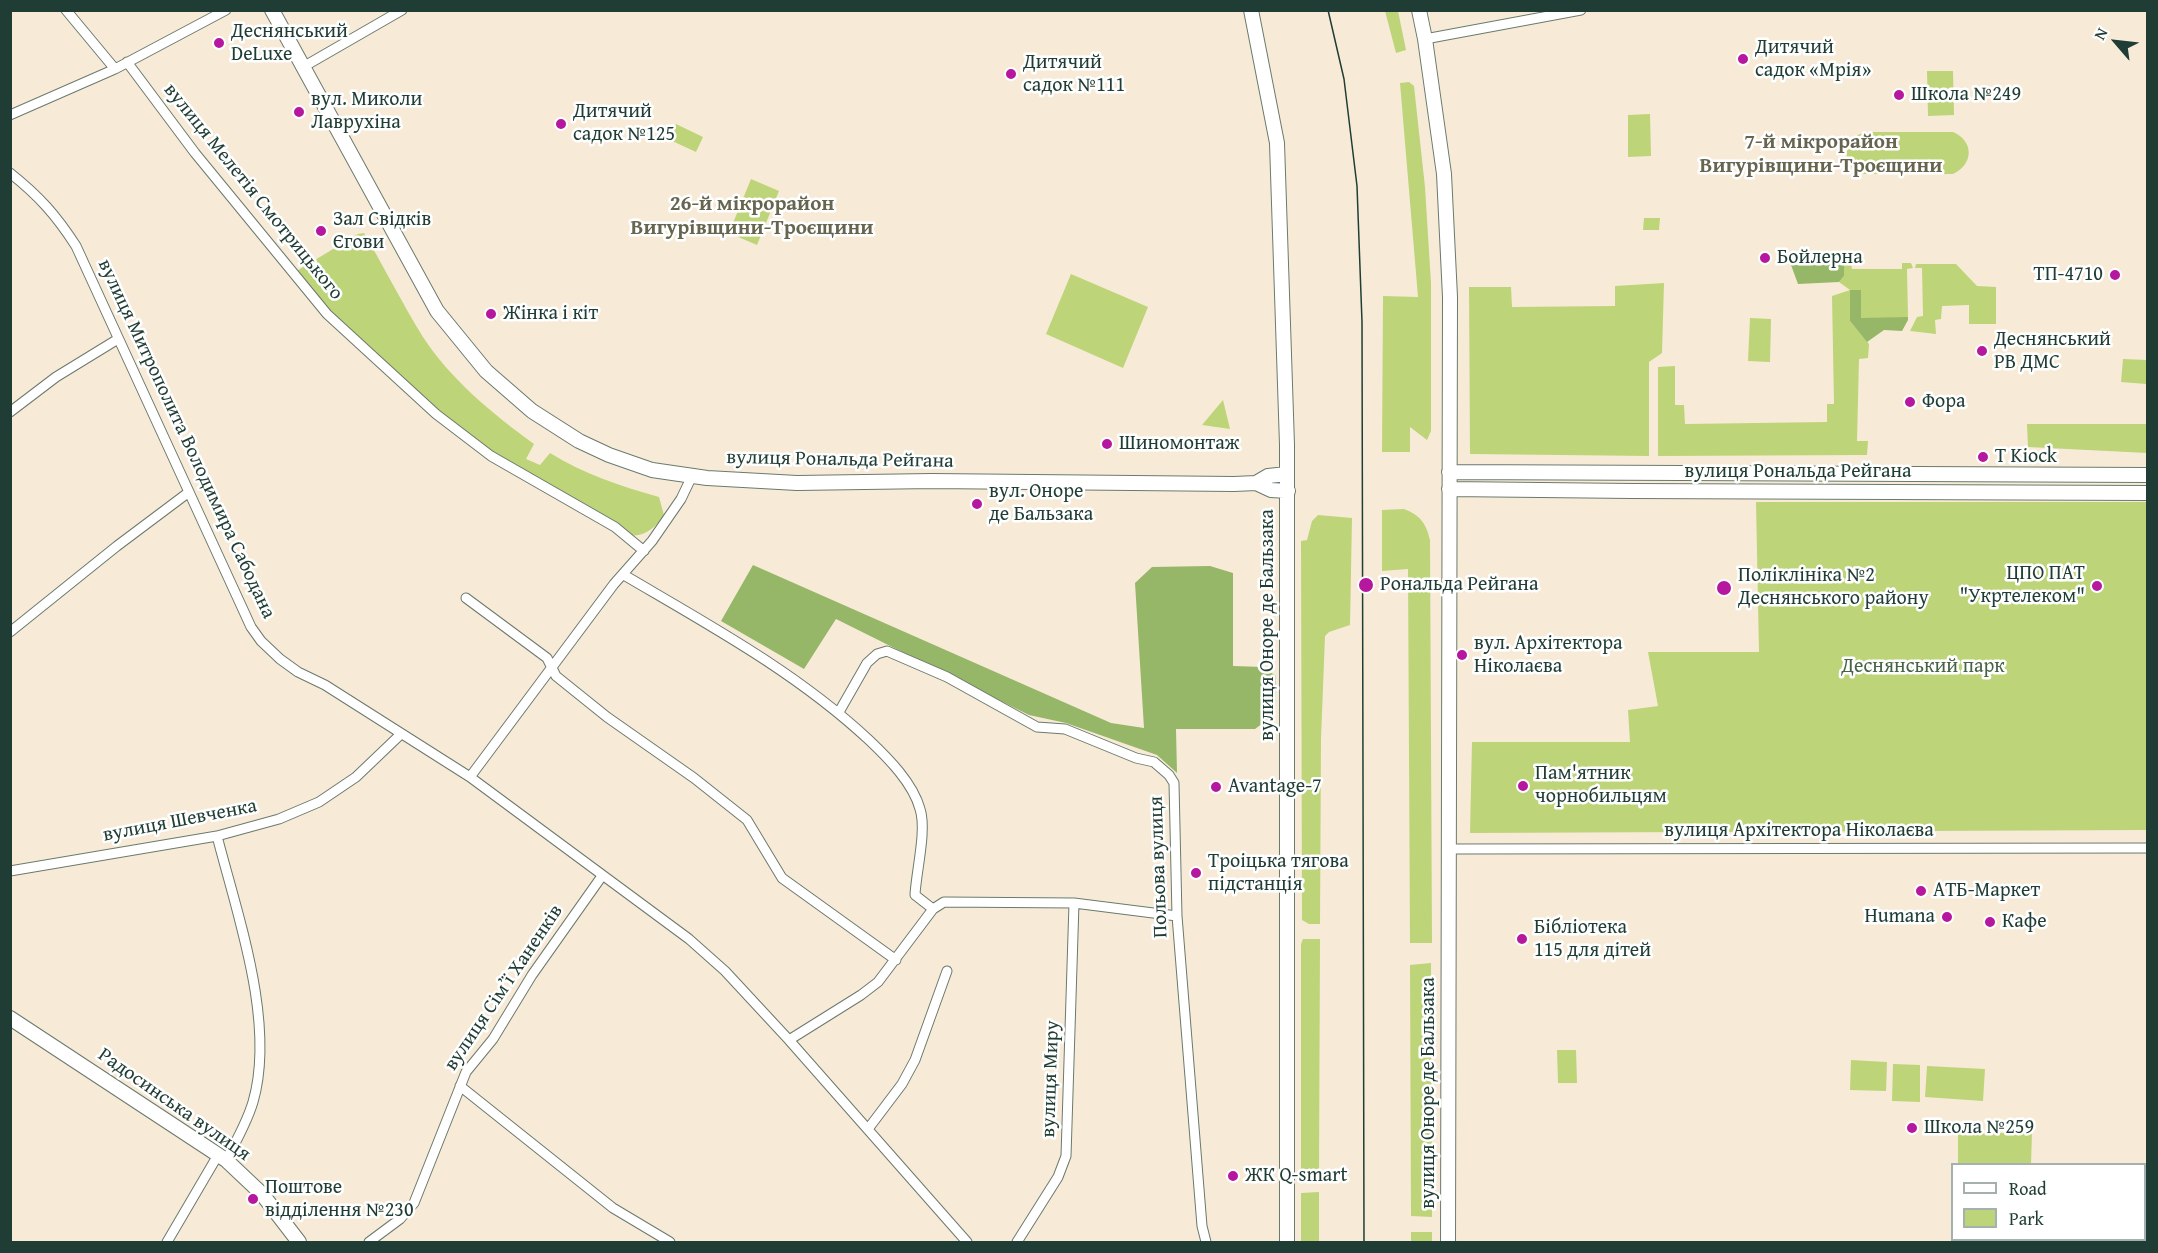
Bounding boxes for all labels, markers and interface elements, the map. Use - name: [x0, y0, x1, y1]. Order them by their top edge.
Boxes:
- north arrow: [2086, 12, 2146, 72]
- place label: Деснянський DeLuxe: [231, 20, 348, 67]
- text: N: [2087, 23, 2113, 44]
- marker: Деснянський DeLuxe: [212, 36, 226, 50]
- place label: Дитячий садок «Мрія»: [1755, 36, 1871, 83]
- place label: Дитячий садок №111: [1023, 51, 1125, 98]
- marker: Дитячий садок «Мрія»: [1736, 52, 1750, 66]
- marker: Дитячий садок №111: [1004, 67, 1018, 81]
- street label: вулиця Мелетія Смотрицького: [158, 79, 348, 305]
- place label: Школа №249: [1911, 83, 2021, 107]
- place label: вул. Миколи Лаврухіна: [311, 88, 422, 135]
- marker: Школа №249: [1892, 88, 1906, 102]
- place label: Дитячий садок №125: [573, 100, 675, 147]
- marker: вул. Миколи Лаврухіна: [292, 105, 306, 119]
- marker: Дитячий садок №125: [554, 117, 568, 131]
- district label: 7-й мікрорайон Вигурівщини-Троєщини: [1700, 130, 1942, 180]
- district label: 26-й мікрорайон Вигурівщини-Троєщини: [631, 192, 873, 242]
- place label: Зал Свідків Єгови: [333, 208, 431, 255]
- marker: Зал Свідків Єгови: [314, 224, 328, 238]
- place label: Бойлерна: [1777, 246, 1863, 270]
- marker: Бойлерна: [1758, 251, 1772, 265]
- street label: вулиця Митрополита Володимира Сабодана: [92, 256, 280, 622]
- place label: ТП-4710: [2034, 263, 2103, 287]
- marker: ТП-4710: [2108, 268, 2122, 282]
- place label: Жінка і кіт: [503, 302, 598, 326]
- marker: Жінка і кіт: [484, 307, 498, 321]
- place label: Деснянський РВ ДМС: [1994, 328, 2111, 375]
- marker: Деснянський РВ ДМС: [1975, 344, 1989, 358]
- place label: Фора: [1922, 390, 1966, 414]
- marker: Фора: [1903, 395, 1917, 409]
- place label: Шиномонтаж: [1119, 432, 1239, 456]
- marker: Шиномонтаж: [1100, 437, 1114, 451]
- place label: T Kiock: [1995, 445, 2057, 469]
- street label: вулиця Рональда Рейгана: [726, 446, 954, 474]
- marker: T Kiock: [1976, 450, 1990, 464]
- street label: вулиця Рональда Рейгана: [1684, 460, 1912, 484]
- place label: вул. Оноре де Бальзака: [989, 480, 1093, 527]
- marker: вул. Оноре де Бальзака: [970, 497, 984, 511]
- street label: вулиця Оноре де Бальзака: [1256, 509, 1280, 741]
- place label: ЦПО ПАТ "Укртелеком": [1960, 562, 2085, 609]
- place label: Поліклініка №2 Деснянського району: [1738, 564, 1929, 611]
- place label: Рональда Рейгана: [1380, 573, 1538, 597]
- marker: Рональда Рейгана: [1357, 576, 1375, 594]
- marker: Поліклініка №2 Деснянського району: [1715, 579, 1733, 597]
- marker: ЦПО ПАТ "Укртелеком": [2090, 579, 2104, 593]
- place label: вул. Архітектора Ніколаєва: [1474, 632, 1623, 679]
- marker: вул. Архітектора Ніколаєва: [1455, 648, 1469, 662]
- park label: Деснянський парк: [1841, 655, 2005, 679]
- place label: Пам'ятник чорнобильцям: [1535, 762, 1667, 809]
- place label: Avantage-7: [1228, 775, 1322, 799]
- marker: Пам'ятник чорнобильцям: [1516, 779, 1530, 793]
- marker: Avantage-7: [1209, 780, 1223, 794]
- street label: вулиця Шевченка: [101, 794, 259, 848]
- street label: Польова вулиця: [1145, 796, 1173, 938]
- street label: вулиця Архітектора Ніколаєва: [1664, 819, 1934, 843]
- place label: Троiцька тягова пiдстанцiя: [1208, 850, 1349, 897]
- marker: Троiцька тягова пiдстанцiя: [1189, 866, 1203, 880]
- place label: АТБ-Маркет: [1933, 879, 2040, 903]
- marker: АТБ-Маркет: [1914, 884, 1928, 898]
- street label: вулиця Сімʼї Ханенків: [440, 900, 568, 1076]
- place label: Humana: [1864, 905, 1935, 929]
- marker: Humana: [1940, 910, 1954, 924]
- place label: Кафе: [2002, 910, 2047, 934]
- marker: Кафе: [1983, 915, 1997, 929]
- place label: Бібліотека 115 для дітей: [1534, 916, 1651, 963]
- marker: Бібліотека 115 для дітей: [1515, 932, 1529, 946]
- street label: вулиця Оноре де Бальзака: [1417, 977, 1441, 1209]
- street label: вулиця Миру: [1037, 1020, 1065, 1138]
- street label: Радосинська вулиця: [93, 1043, 255, 1167]
- place label: Школа №259: [1924, 1116, 2034, 1140]
- marker: Школа №259: [1905, 1121, 1919, 1135]
- legend: [1951, 1163, 2146, 1241]
- place label: ЖК Q-smart: [1245, 1164, 1347, 1188]
- marker: ЖК Q-smart: [1226, 1169, 1240, 1183]
- text: Road: [2009, 1175, 2047, 1202]
- place label: Поштове відділення №230: [265, 1176, 414, 1223]
- marker: Поштове відділення №230: [246, 1192, 260, 1206]
- text: Park: [2009, 1205, 2044, 1232]

